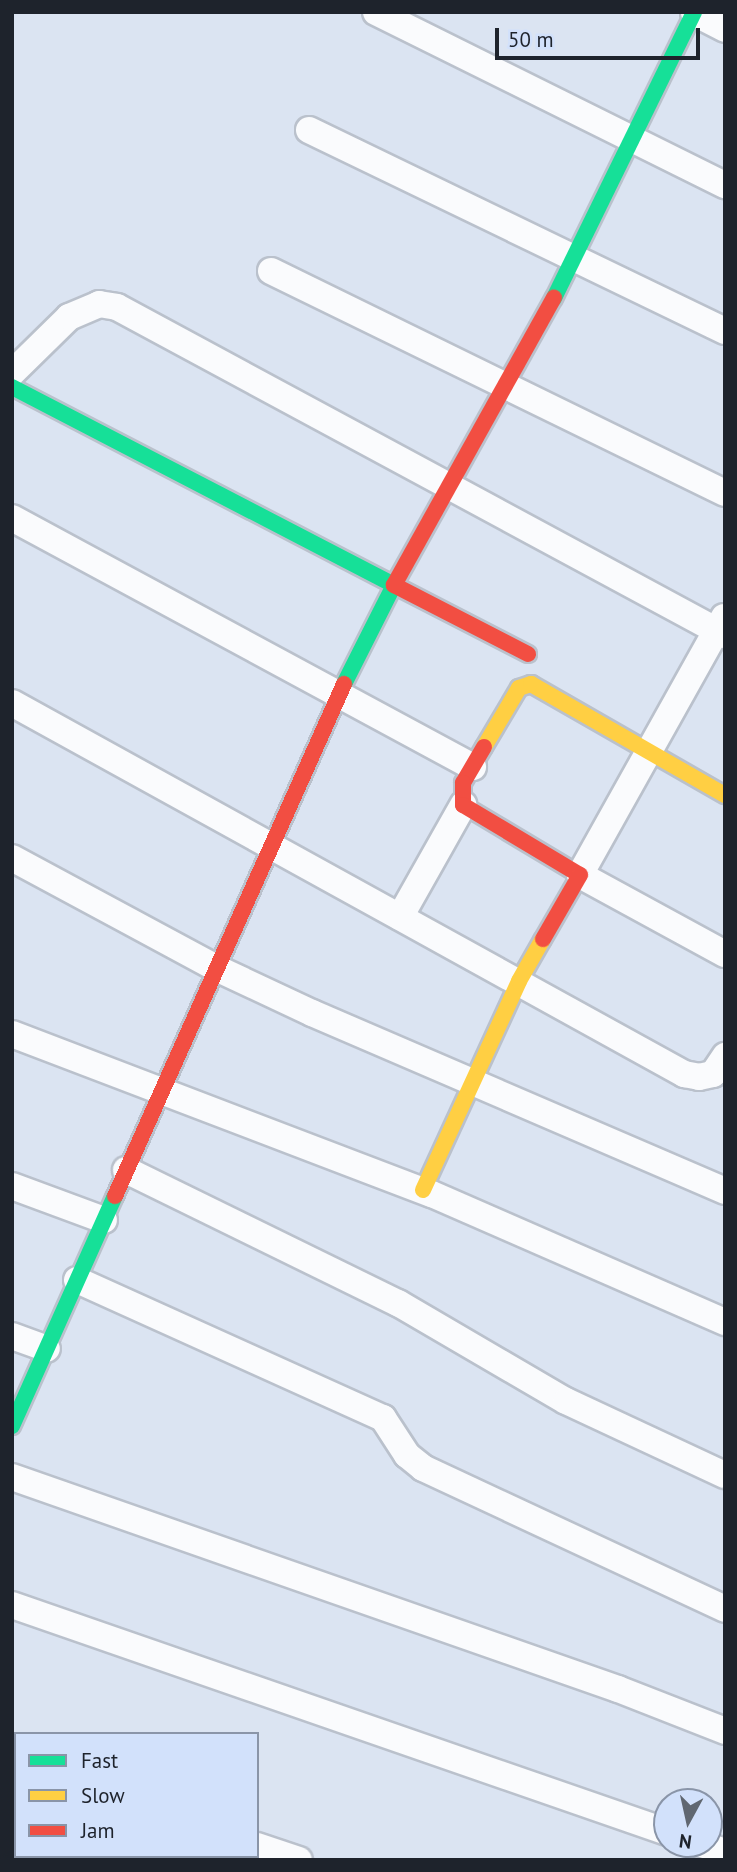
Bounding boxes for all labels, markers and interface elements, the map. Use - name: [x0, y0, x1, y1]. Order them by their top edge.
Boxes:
- scale bar: [499, 14, 704, 58]
- text: 50 m: [508, 26, 554, 53]
- legend: [14, 1732, 259, 1858]
- text: Fast: [81, 1747, 118, 1774]
- text: Slow: [81, 1782, 125, 1809]
- north arrow: [653, 1788, 723, 1858]
- text: Jam: [81, 1817, 115, 1844]
- text: N: [678, 1829, 693, 1855]

